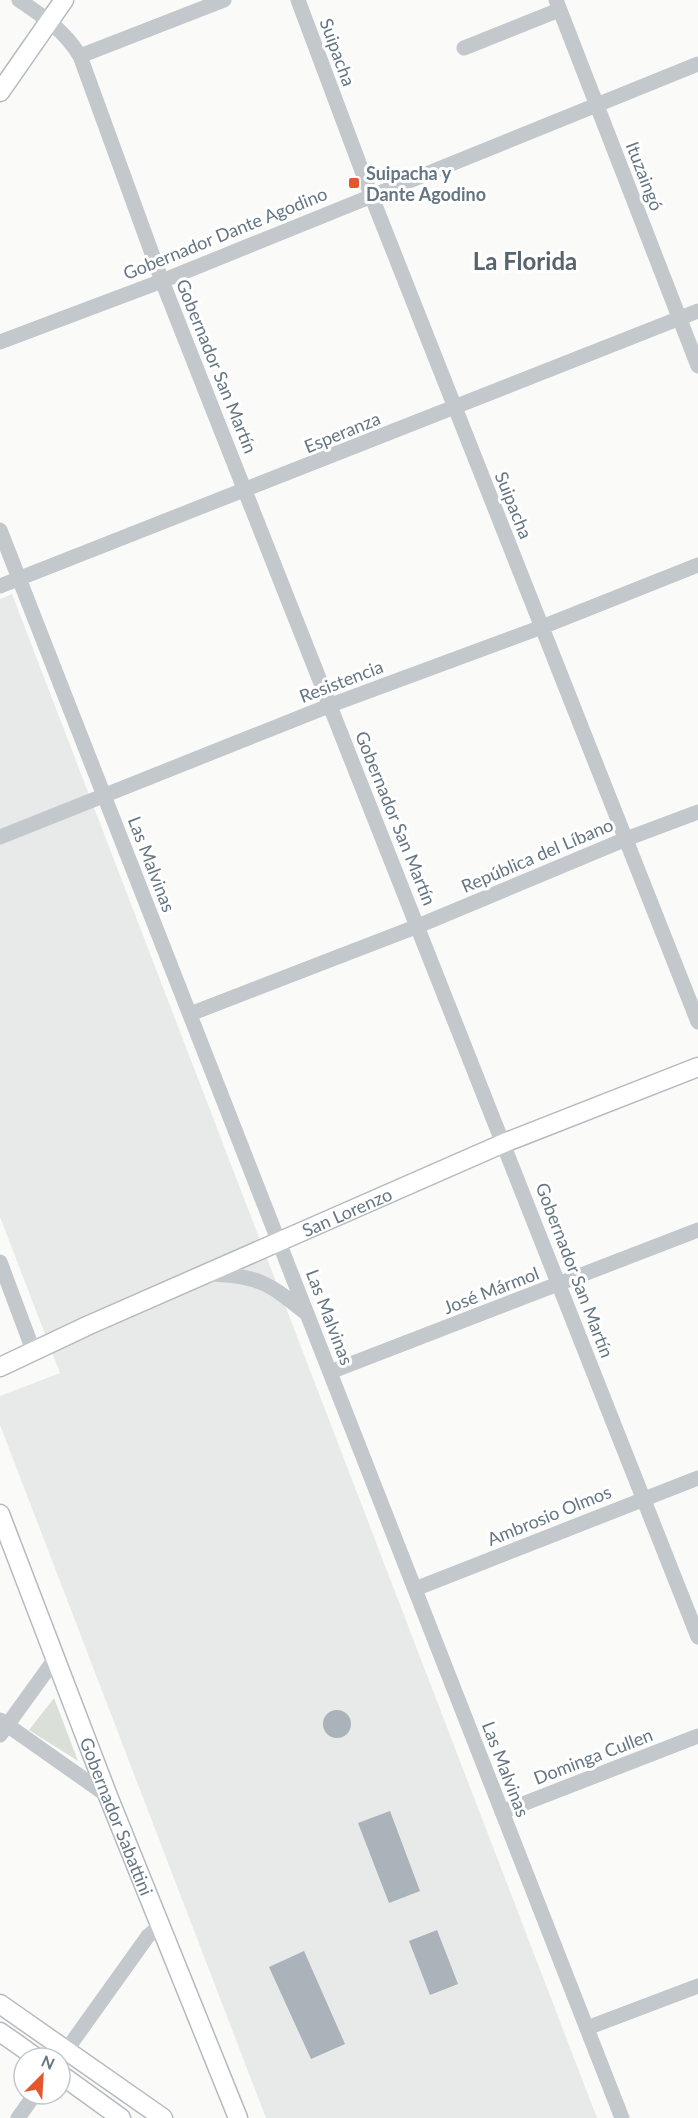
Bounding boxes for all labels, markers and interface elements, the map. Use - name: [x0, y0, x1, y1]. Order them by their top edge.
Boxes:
- street label: Suipacha: [316, 15, 360, 89]
- street label: Ituzaingó: [622, 138, 668, 214]
- place label: Suipacha y Dante Agodino: [366, 162, 486, 205]
- marker: Suipacha y Dante Agodino: [347, 176, 361, 190]
- street label: Gobernador Dante Agodino: [120, 182, 330, 284]
- district label: La Florida: [473, 246, 577, 275]
- street label: Gobernador San Martín: [172, 276, 262, 456]
- street label: Esperanza: [301, 407, 383, 457]
- street label: Suipacha: [491, 468, 537, 542]
- street label: Resistencia: [296, 655, 386, 707]
- street label: Gobernador San Martín: [351, 728, 441, 908]
- street label: Las Malvinas: [124, 813, 180, 915]
- street label: República del Líbano: [458, 813, 616, 897]
- street label: Gobernador San Martín: [531, 1179, 619, 1361]
- street label: San Lorenzo: [299, 1183, 395, 1241]
- street label: José Mármol: [440, 1262, 542, 1318]
- street label: Las Malvinas: [302, 1266, 358, 1368]
- street label: Ambrosio Olmos: [484, 1480, 614, 1550]
- street label: Las Malvinas: [478, 1718, 534, 1820]
- street label: Dominga Cullen: [530, 1723, 656, 1789]
- street label: Gobernador Sabattini: [76, 1734, 158, 1899]
- north arrow: [12, 2046, 72, 2106]
- text: N: [39, 2051, 58, 2073]

